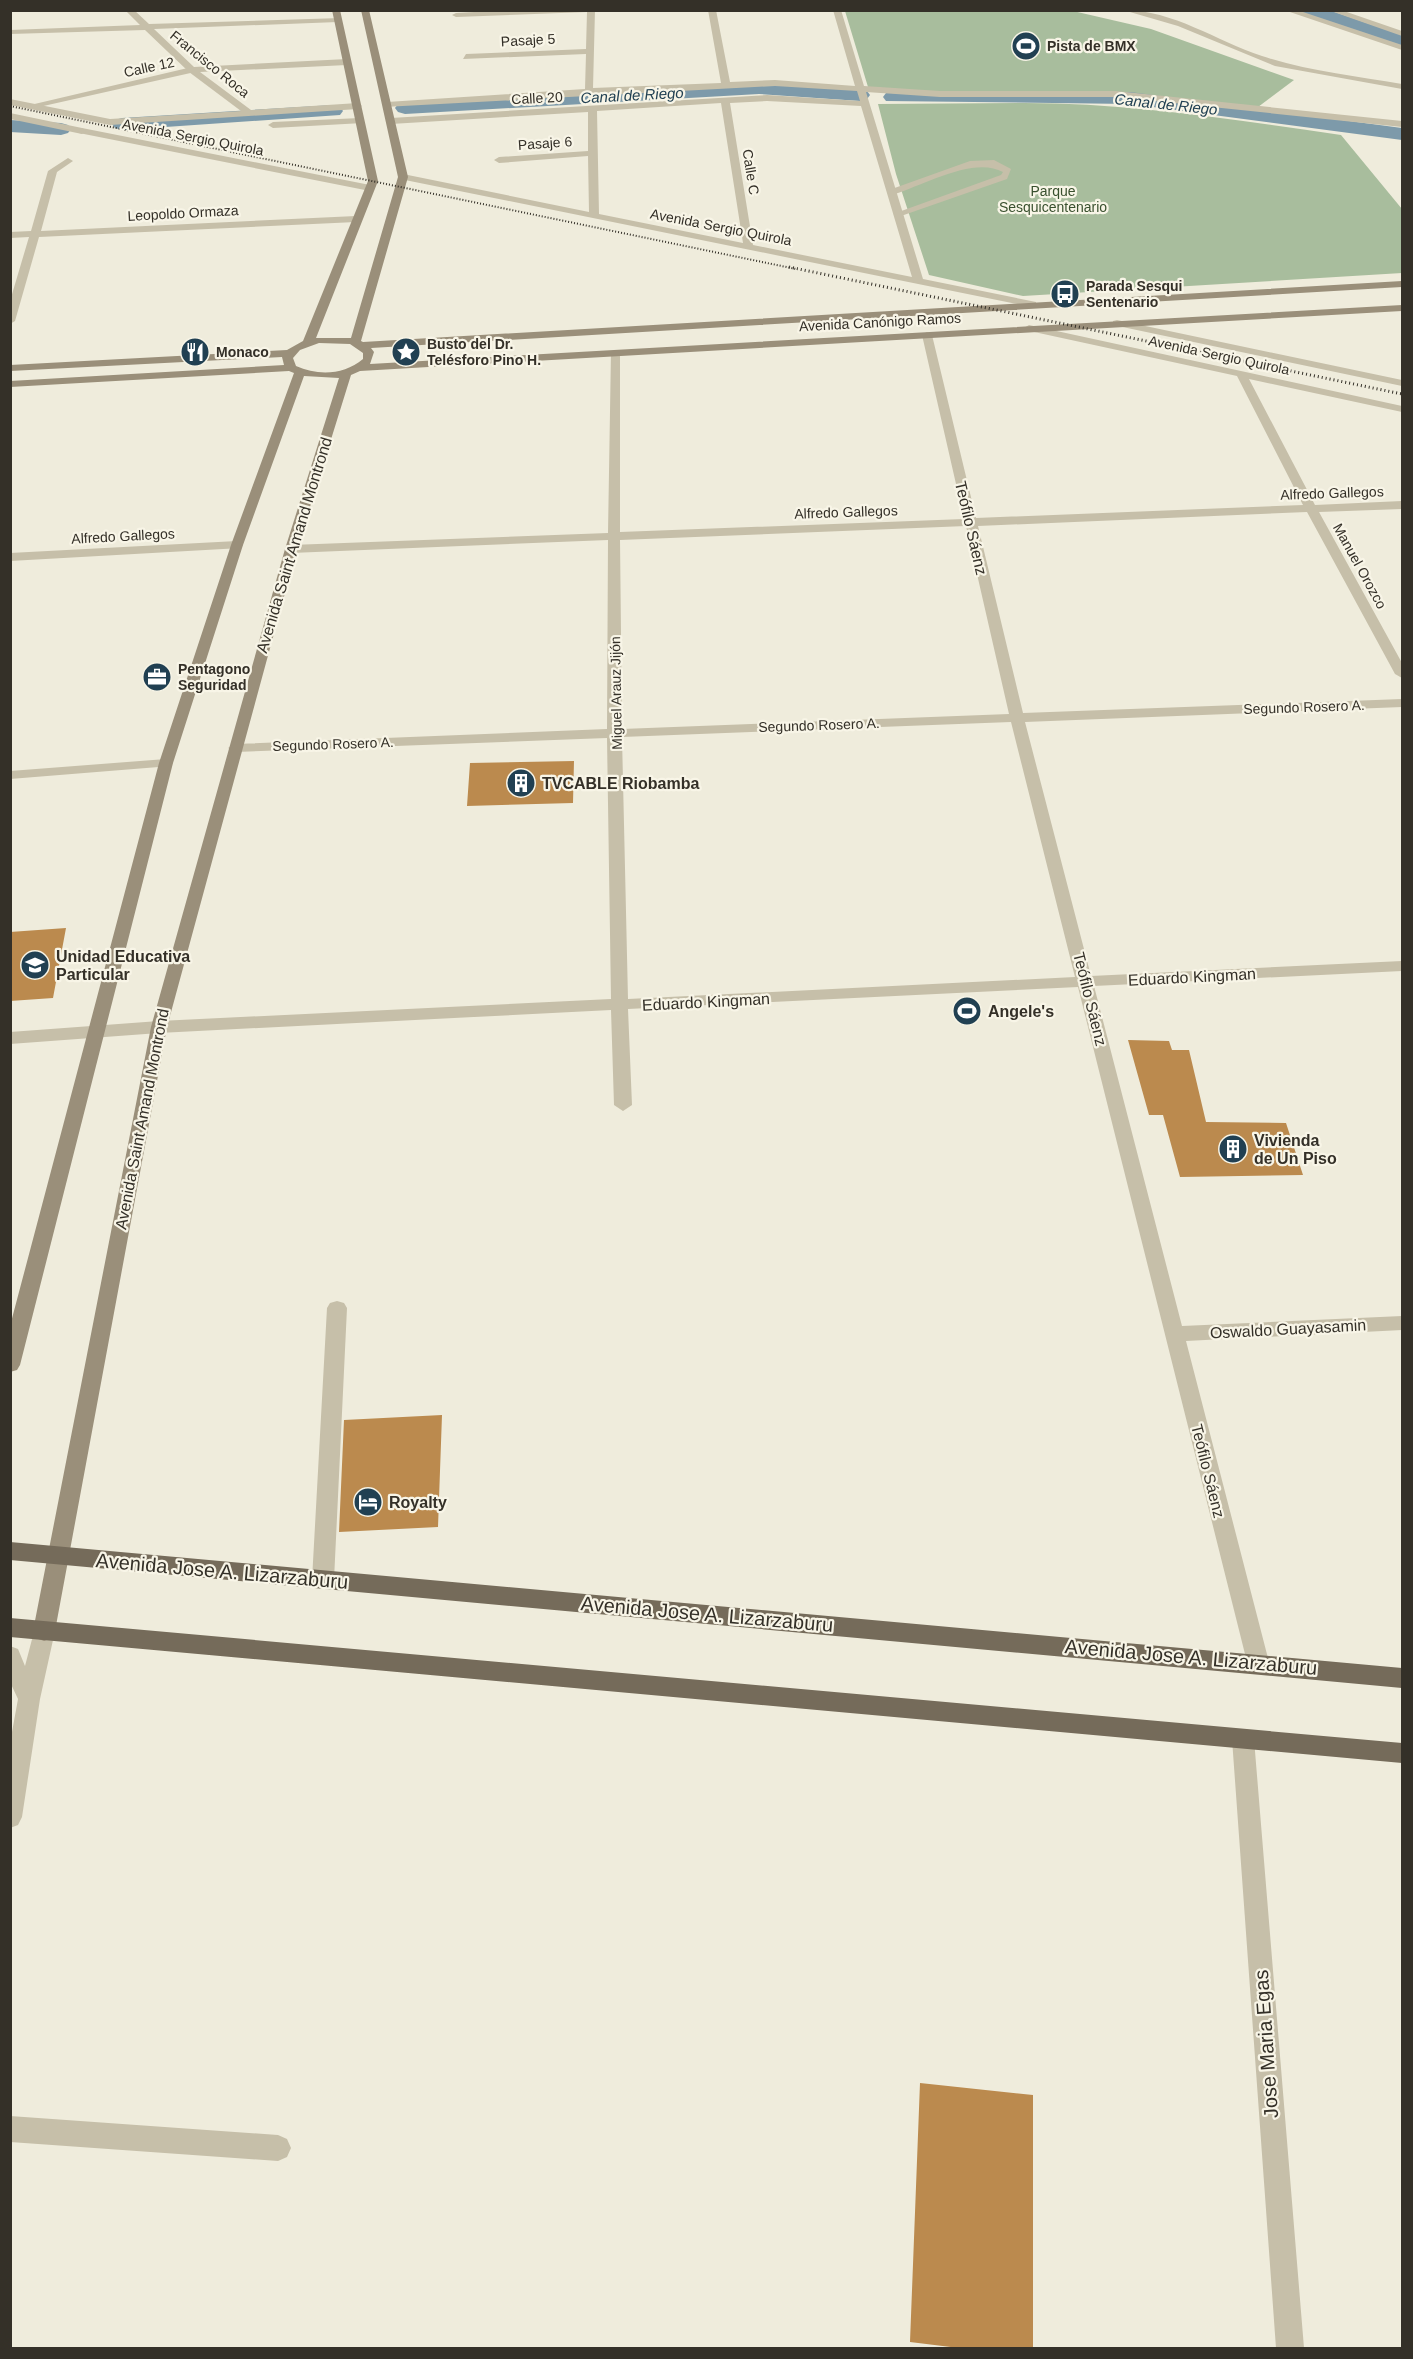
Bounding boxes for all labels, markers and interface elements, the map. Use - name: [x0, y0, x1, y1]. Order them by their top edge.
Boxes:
- street label: Francisco Roca: [167, 27, 253, 101]
- sports icon: Pista de BMX: [1010, 30, 1042, 62]
- street label: Pasaje 5: [500, 31, 556, 49]
- place label: Pista de BMX: [1047, 38, 1136, 54]
- street label: Calle 12: [122, 54, 176, 80]
- water label: Canal de Riego: [580, 84, 684, 106]
- street label: Calle 20: [511, 89, 563, 107]
- water label: Canal de Riego: [1114, 90, 1218, 118]
- street label: Avenida Sergio Quirola: [121, 115, 265, 159]
- street label: Pasaje 6: [517, 133, 573, 153]
- street label: Calle C: [740, 148, 762, 196]
- park label: Parque Sesquicentenario: [999, 183, 1107, 215]
- street label: Leopoldo Ormaza: [127, 202, 239, 224]
- street label: Avenida Sergio Quirola: [649, 205, 793, 249]
- bus stop icon: Parada Sesqui Sentenario: [1049, 278, 1081, 310]
- place label: Parada Sesqui Sentenario: [1086, 278, 1183, 310]
- street label: Avenida Canónigo Ramos: [798, 310, 962, 334]
- street label: Avenida Sergio Quirola: [1147, 332, 1291, 378]
- restaurant icon: Monaco: [179, 336, 211, 368]
- place icon: Busto del Dr. Telésforo Pino H.: [390, 336, 422, 368]
- place label: Busto del Dr. Telésforo Pino H.: [427, 336, 541, 368]
- place label: Monaco: [216, 344, 269, 360]
- street label: Avenida Saint Amand Montrond: [253, 435, 335, 655]
- street label: Teófilo Sáenz: [952, 479, 990, 577]
- street label: Alfredo Gallegos: [1280, 483, 1384, 503]
- street label: Alfredo Gallegos: [794, 502, 898, 522]
- street label: Manuel Orozco: [1330, 521, 1390, 612]
- street label: Alfredo Gallegos: [71, 525, 175, 547]
- street label: Miguel Arauz Jijón: [607, 636, 625, 750]
- office icon: Pentagono Seguridad: [141, 661, 173, 693]
- place label: Pentagono Seguridad: [178, 661, 250, 693]
- street label: Segundo Rosero A.: [1243, 697, 1365, 717]
- street label: Segundo Rosero A.: [758, 715, 880, 735]
- street label: Segundo Rosero A.: [272, 734, 394, 754]
- building icon: TVCABLE Riobamba: [505, 767, 537, 799]
- place label: TVCABLE Riobamba: [542, 775, 699, 792]
- place label: Unidad Educativa Particular: [56, 948, 190, 983]
- school or university icon: Unidad Educativa Particular: [19, 949, 51, 981]
- street label: Teófilo Sáenz: [1070, 950, 1110, 1048]
- street label: Eduardo Kingman: [1128, 965, 1256, 989]
- street label: Eduardo Kingman: [642, 990, 770, 1014]
- sports icon: Angele's: [951, 995, 983, 1027]
- place label: Angele's: [988, 1003, 1054, 1020]
- street label: Avenida Saint Amand Montrond: [112, 1007, 172, 1231]
- place label: Vivienda de Un Piso: [1254, 1132, 1337, 1167]
- building icon: Vivienda de Un Piso: [1217, 1133, 1249, 1165]
- street label: Oswaldo Guayasamin: [1209, 1316, 1367, 1342]
- street label: Teófilo Sáenz: [1188, 1422, 1228, 1520]
- hotel icon: Royalty: [352, 1486, 384, 1518]
- place label: Royalty: [389, 1494, 447, 1511]
- street label: Avenida Jose A. Lizarzaburu: [95, 1549, 349, 1593]
- street label: Avenida Jose A. Lizarzaburu: [580, 1592, 834, 1636]
- street label: Avenida Jose A. Lizarzaburu: [1064, 1635, 1318, 1679]
- street label: Jose Maria Egas: [1250, 1969, 1282, 2119]

